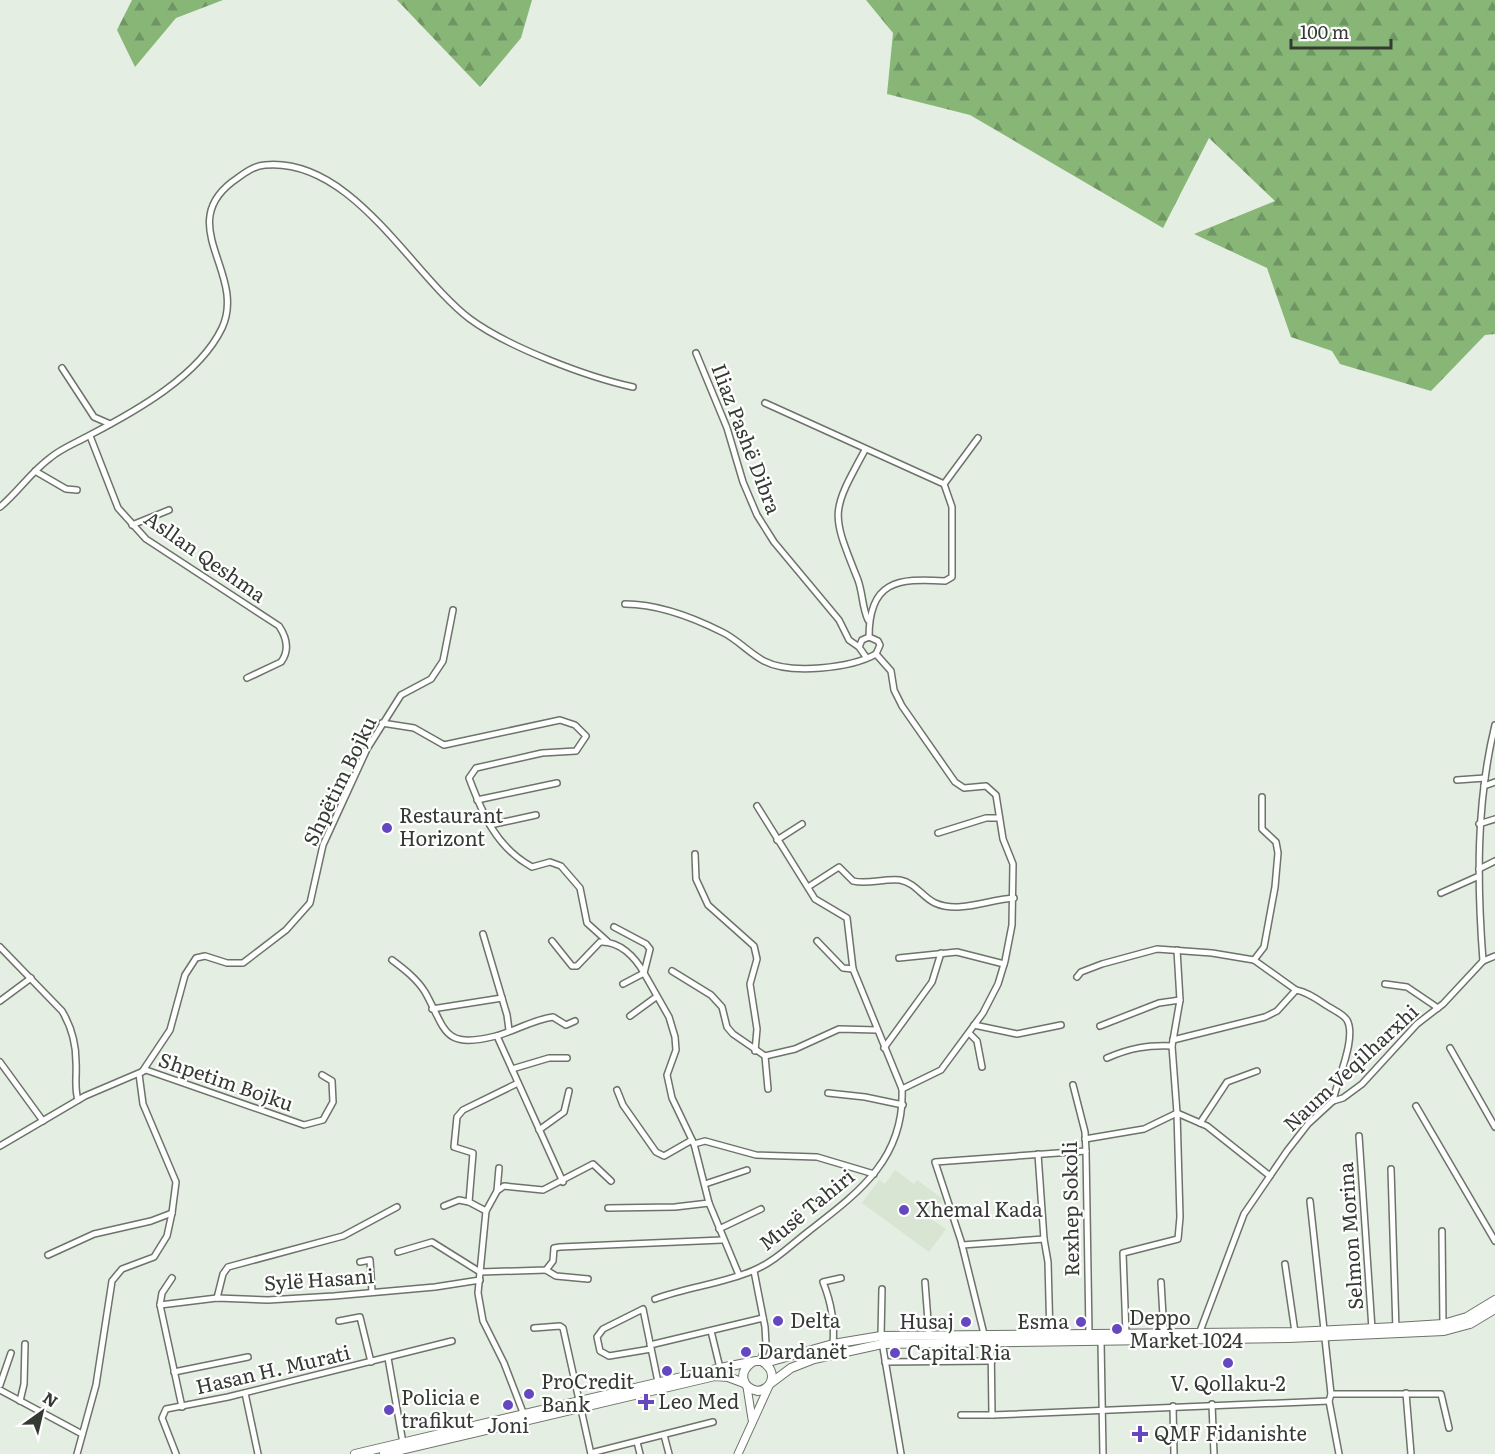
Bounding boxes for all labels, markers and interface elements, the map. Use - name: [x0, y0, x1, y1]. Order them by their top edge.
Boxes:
- scale bar: [1291, 12, 1392, 50]
- text: 100 m: [1300, 18, 1349, 45]
- street label: Iliaz Pashë Dibra: [705, 359, 790, 518]
- street label: Asllan Qeshma: [139, 502, 273, 609]
- street label: Shpëtim Bojku: [294, 710, 383, 850]
- place label: Restaurant Horizont: [399, 799, 503, 852]
- marker: Restaurant Horizont: [380, 821, 394, 835]
- street label: Naum Veqilharxhi: [1275, 996, 1424, 1137]
- street label: Shpetim Bojku: [155, 1043, 298, 1117]
- street label: Rexhep Sokoli: [1053, 1141, 1085, 1277]
- street label: Musë Tahiri: [751, 1160, 860, 1256]
- street label: Selmon Morina: [1329, 1161, 1369, 1311]
- place label: Xhemal Kada: [916, 1193, 1043, 1223]
- marker: Xhemal Kada: [897, 1203, 911, 1217]
- street label: Sylë Hasani: [263, 1259, 375, 1297]
- place label: Deppo Market 1024: [1129, 1301, 1243, 1354]
- place label: Delta: [790, 1304, 841, 1334]
- place label: Husaj: [899, 1305, 954, 1335]
- place label: Esma: [1017, 1305, 1069, 1335]
- marker: Delta: [771, 1314, 785, 1328]
- marker: Husaj: [959, 1315, 973, 1329]
- marker: Esma: [1074, 1315, 1088, 1329]
- marker: Deppo Market 1024: [1110, 1322, 1124, 1336]
- place label: Dardanët: [758, 1335, 847, 1365]
- street label: Hasan H. Murati: [192, 1336, 353, 1400]
- place label: Capital Ria: [907, 1336, 1011, 1366]
- marker: Dardanët: [739, 1345, 753, 1359]
- marker: Capital Ria: [888, 1346, 902, 1360]
- place label: Luani: [679, 1354, 735, 1384]
- marker: V. Qollaku-2: [1221, 1356, 1235, 1370]
- marker: Luani: [660, 1364, 674, 1378]
- place label: ProCredit Bank: [541, 1365, 634, 1418]
- place label: V. Qollaku-2: [1170, 1367, 1286, 1397]
- place label: Policia e trafikut: [401, 1381, 480, 1434]
- north arrow: [12, 1382, 72, 1442]
- text: N: [39, 1385, 63, 1412]
- place label: Leo Med: [658, 1385, 739, 1415]
- marker: ProCredit Bank: [522, 1387, 536, 1401]
- marker: Leo Med: [639, 1395, 653, 1409]
- marker: Joni: [501, 1398, 515, 1412]
- marker: Policia e trafikut: [382, 1403, 396, 1417]
- place label: Joni: [487, 1409, 529, 1439]
- place label: QMF Fidanishte: [1154, 1417, 1307, 1447]
- marker: QMF Fidanishte: [1131, 1425, 1149, 1443]

